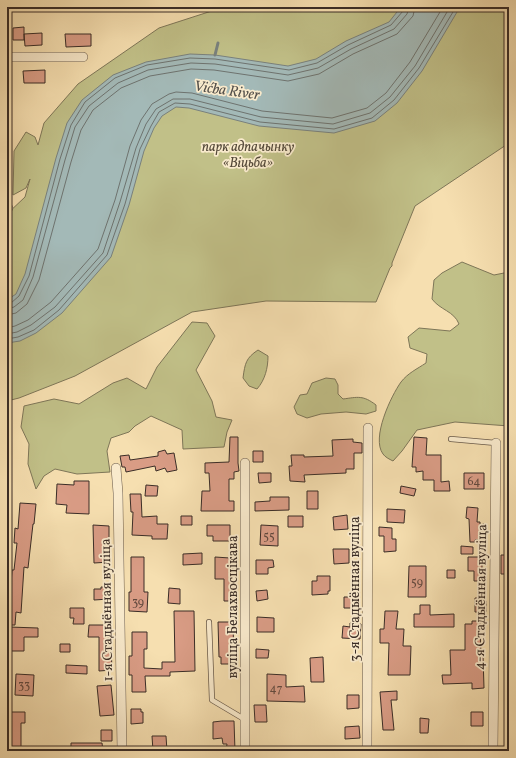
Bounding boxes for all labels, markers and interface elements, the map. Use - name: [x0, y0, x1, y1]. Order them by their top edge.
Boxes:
- water label: Vićba River: [193, 76, 261, 107]
- park label: парк адпачынку «Віцьба»: [202, 138, 295, 173]
- house number: 64: [468, 474, 480, 490]
- street label: 3-я Стадыённая вуліца: [346, 516, 365, 662]
- street label: 4-я Стадыённая вуліца: [471, 524, 492, 670]
- house number: 55: [263, 529, 275, 545]
- street label: вуліца Белахвосцікава: [224, 535, 243, 679]
- street label: 1-я Стадыённая вуліца: [97, 538, 118, 682]
- house number: 59: [411, 575, 423, 591]
- house number: 39: [132, 595, 144, 611]
- house number: 33: [18, 678, 30, 694]
- house number: 47: [270, 681, 283, 697]

